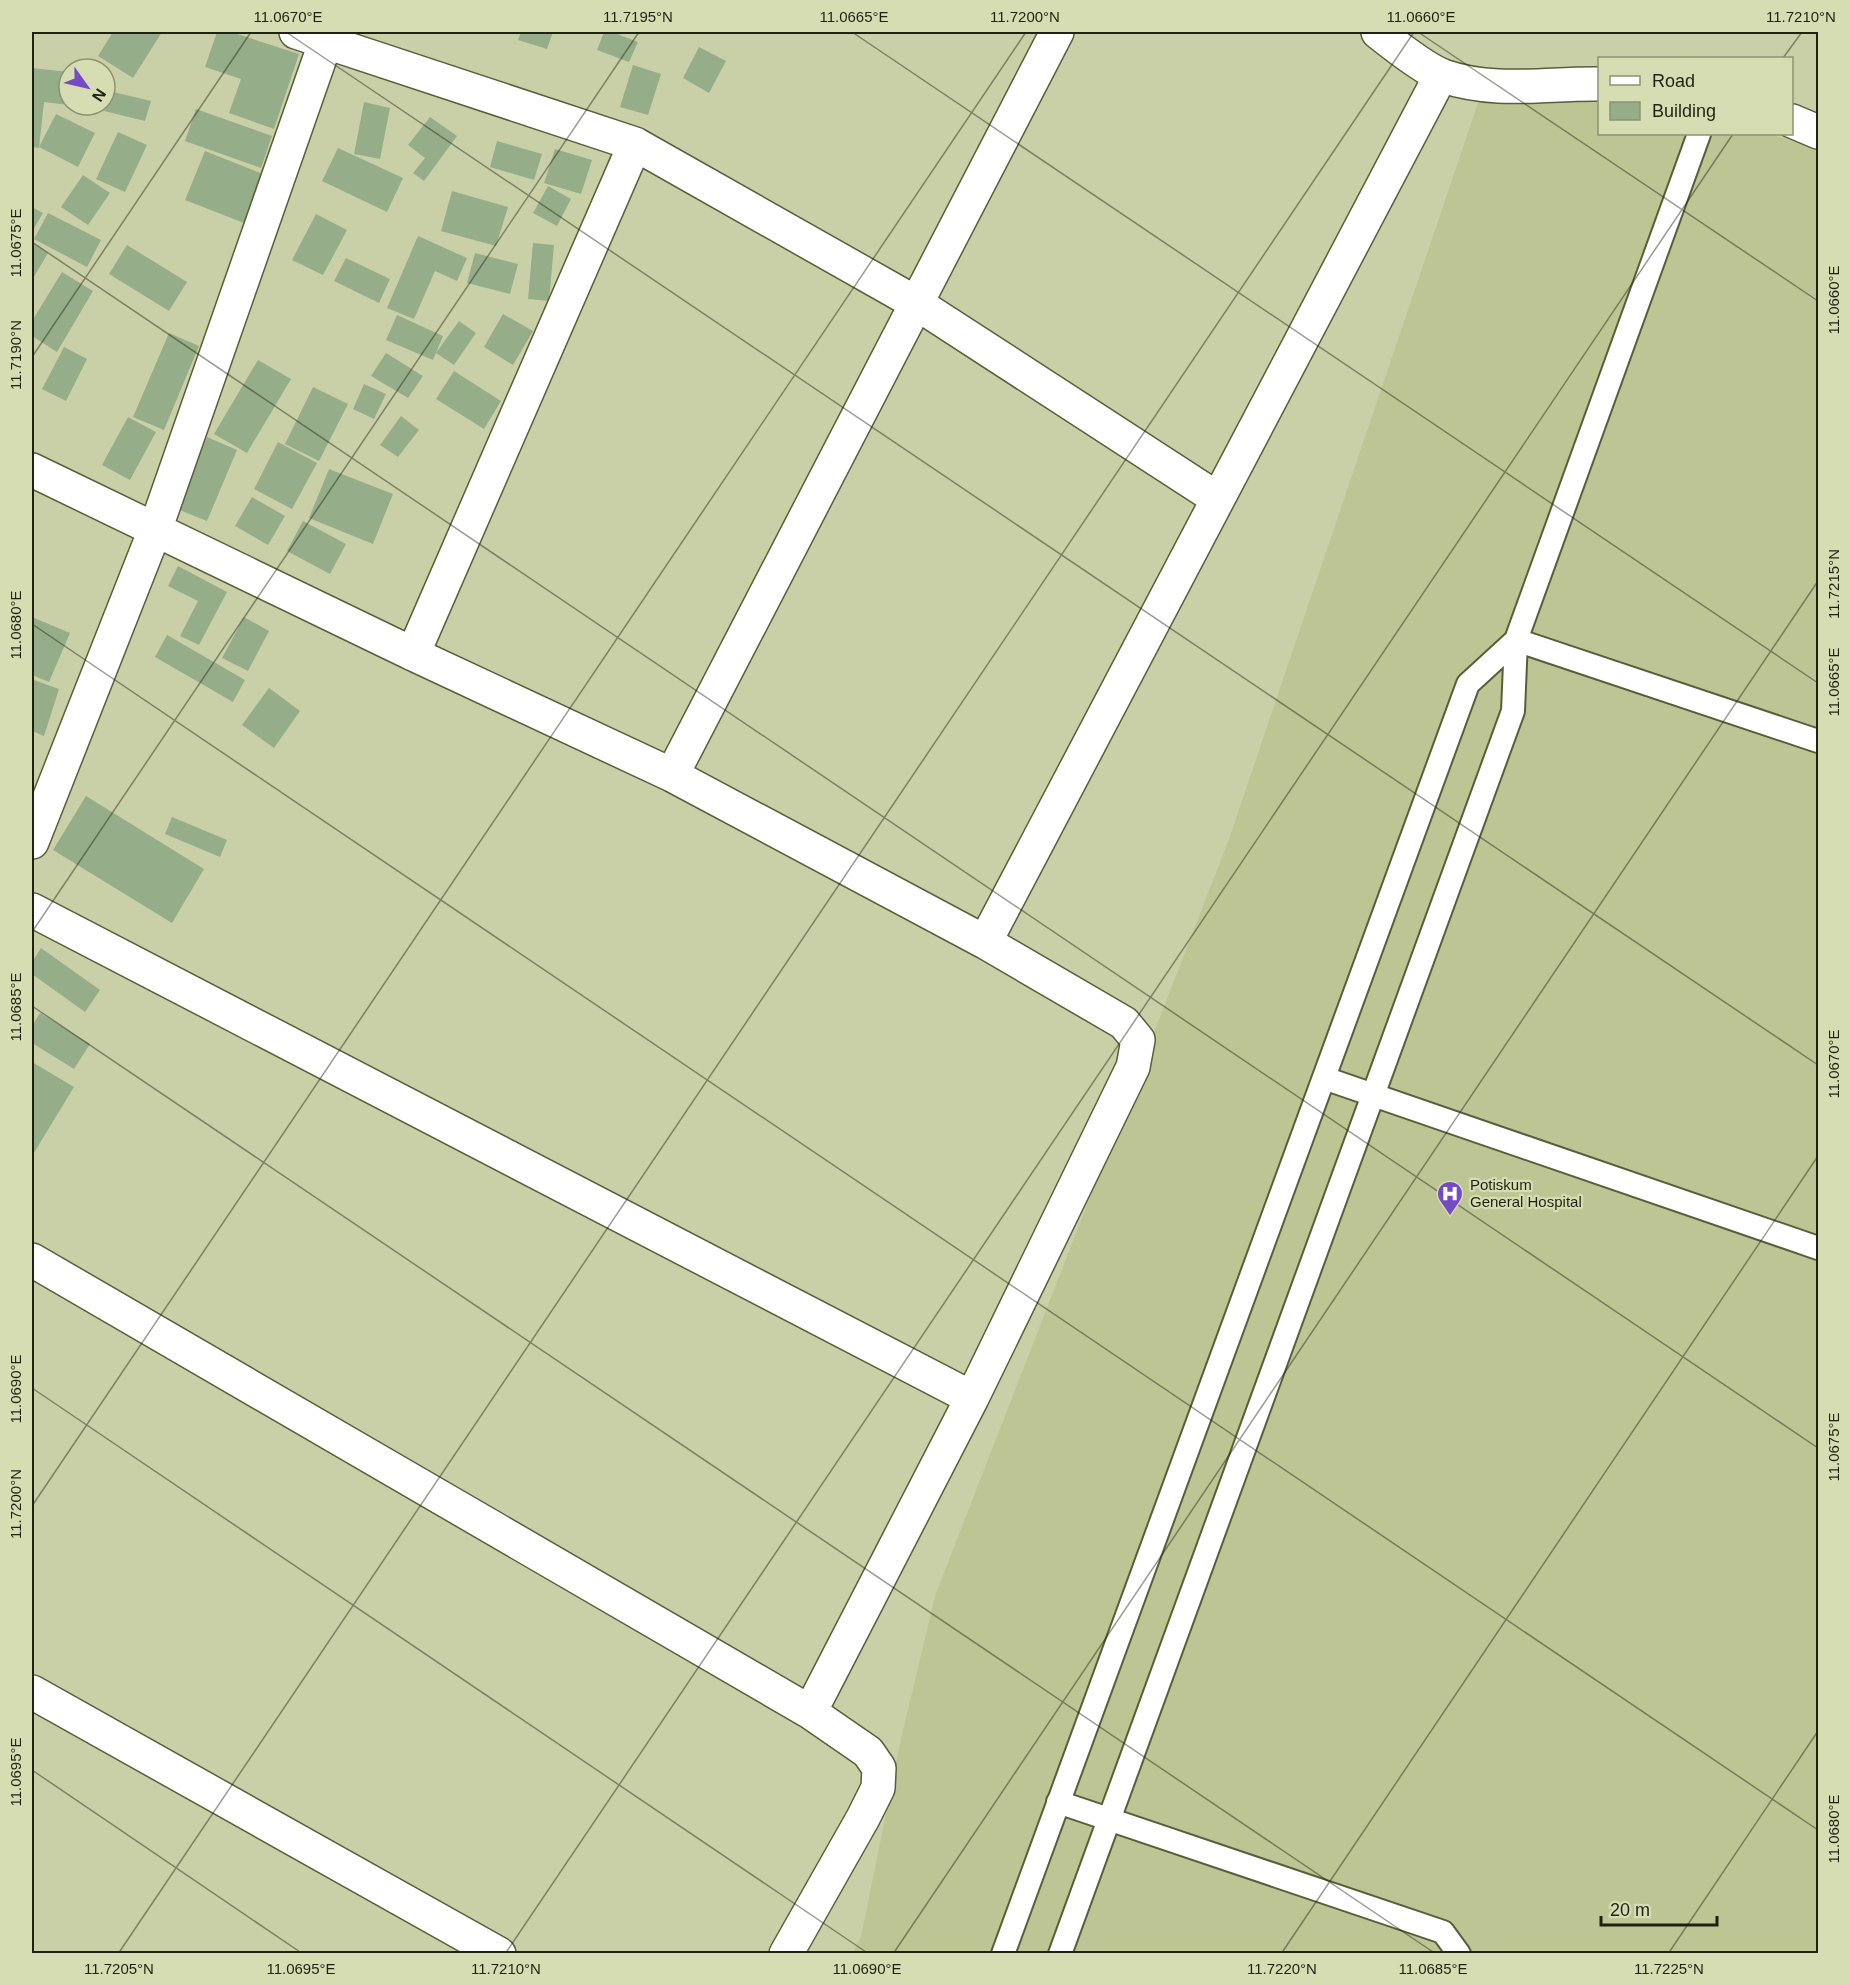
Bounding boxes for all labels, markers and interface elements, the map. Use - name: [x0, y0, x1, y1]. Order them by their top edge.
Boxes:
- text: 11.0670°E: [253, 8, 323, 25]
- text: 11.7195°N: [603, 8, 673, 25]
- text: 11.0665°E: [819, 8, 889, 25]
- text: 11.7200°N: [990, 8, 1060, 25]
- text: 11.0660°E: [1386, 8, 1456, 25]
- text: 11.7210°N: [1766, 8, 1836, 25]
- north arrow: [57, 57, 117, 117]
- legend: [1598, 57, 1793, 135]
- text: Road: [1652, 71, 1695, 91]
- text: N: [89, 86, 109, 105]
- text: Building: [1652, 101, 1716, 121]
- text: 11.0675°E: [7, 208, 24, 278]
- text: 11.0660°E: [1825, 265, 1842, 335]
- text: 11.7190°N: [7, 320, 24, 390]
- text: 11.7215°N: [1825, 549, 1842, 619]
- text: 11.0680°E: [7, 590, 24, 660]
- text: 11.0665°E: [1825, 647, 1842, 717]
- text: 11.0685°E: [7, 972, 24, 1042]
- text: 11.0670°E: [1825, 1029, 1842, 1099]
- place label: Potiskum General Hospital: [1470, 1176, 1582, 1210]
- hospital icon: Potiskum General Hospital: [1435, 1179, 1465, 1217]
- text: 11.0690°E: [7, 1354, 24, 1424]
- text: 11.0675°E: [1825, 1412, 1842, 1482]
- text: 11.7200°N: [7, 1469, 24, 1539]
- text: 11.0695°E: [7, 1737, 24, 1807]
- text: 11.0680°E: [1825, 1794, 1842, 1864]
- scale bar: [1601, 1889, 1716, 1927]
- text: 20 m: [1610, 1900, 1650, 1920]
- text: 11.7205°N: [84, 1960, 154, 1977]
- text: 11.0695°E: [266, 1960, 336, 1977]
- text: 11.7210°N: [471, 1960, 541, 1977]
- text: 11.0690°E: [832, 1960, 902, 1977]
- text: 11.7220°N: [1247, 1960, 1317, 1977]
- text: 11.0685°E: [1398, 1960, 1468, 1977]
- text: 11.7225°N: [1634, 1960, 1704, 1977]

